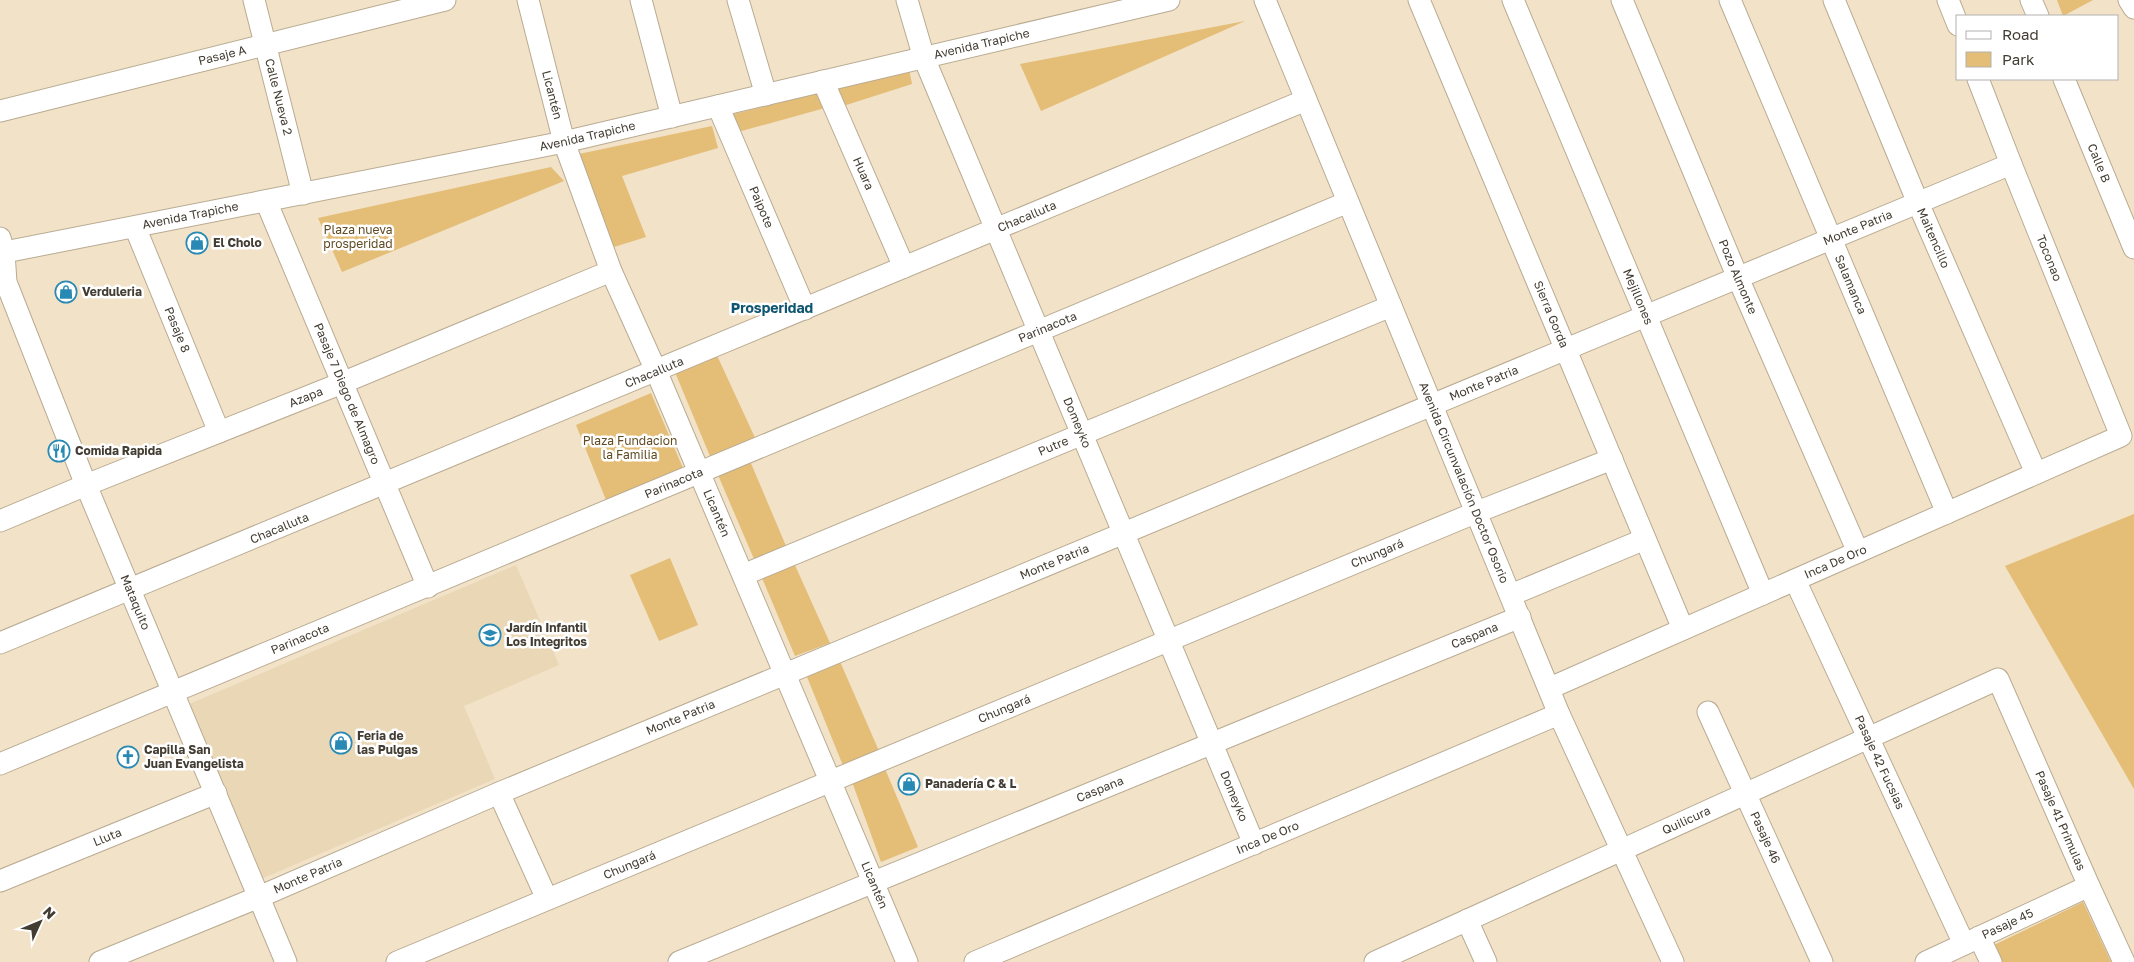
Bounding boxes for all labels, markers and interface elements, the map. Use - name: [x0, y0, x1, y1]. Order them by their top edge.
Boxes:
- legend: [1956, 15, 2119, 80]
- street label: Avenida Trapiche: [932, 25, 1031, 62]
- text: Road: [2002, 25, 2039, 43]
- street label: Pasaje A: [197, 42, 248, 68]
- text: Park: [2002, 50, 2035, 68]
- street label: Calle Nueva 2: [262, 57, 296, 137]
- street label: Licantén: [539, 69, 566, 121]
- street label: Avenida Trapiche: [538, 118, 637, 154]
- street label: Calle B: [2085, 141, 2114, 184]
- street label: Huara: [850, 155, 878, 192]
- street label: Paipote: [746, 184, 777, 230]
- street label: Chacalluta: [995, 197, 1058, 235]
- street label: Avenida Trapiche: [141, 198, 240, 232]
- street label: Monte Patria: [1821, 206, 1894, 248]
- street label: Maitencillo: [1914, 206, 1953, 270]
- park label: Plaza nueva prosperidad: [323, 222, 393, 251]
- shop icon: El Cholo: [185, 231, 209, 255]
- street label: Toconao: [2033, 232, 2066, 283]
- place label: El Cholo: [213, 235, 262, 250]
- street label: Pozo Almonte: [1716, 237, 1761, 316]
- street label: Salamanca: [1832, 252, 1870, 316]
- street label: Mejillones: [1620, 266, 1657, 327]
- street label: Sierra Gorda: [1531, 278, 1572, 350]
- shop icon: Verduleria: [54, 280, 78, 304]
- place label: Verduleria: [82, 284, 142, 299]
- district label: Prosperidad: [731, 299, 813, 316]
- street label: Pasaje 8: [161, 304, 194, 355]
- street label: Parinacota: [1016, 308, 1079, 346]
- street label: Pasaje 7 Diego de Almagro: [311, 321, 384, 467]
- street label: Chacalluta: [622, 353, 686, 391]
- street label: Monte Patria: [1447, 362, 1520, 404]
- street label: Avenida Circunvalación Doctor Osorio: [1416, 380, 1512, 585]
- street label: Azapa: [287, 383, 325, 410]
- street label: Domeyko: [1060, 395, 1095, 450]
- park label: Plaza Fundacion la Familia: [583, 433, 677, 462]
- street label: Putre: [1036, 433, 1071, 459]
- restaurant icon: Comida Rapida: [47, 439, 71, 463]
- place label: Comida Rapida: [75, 443, 162, 458]
- street label: Parinacota: [642, 464, 705, 501]
- street label: Licantén: [700, 487, 734, 539]
- street label: Chacalluta: [248, 509, 311, 547]
- street label: Chungará: [1349, 535, 1406, 571]
- street label: Monte Patria: [1018, 540, 1091, 582]
- street label: Inca De Oro: [1802, 541, 1869, 582]
- street label: Mataquito: [117, 572, 154, 632]
- street label: Caspana: [1449, 619, 1500, 652]
- street label: Parinacota: [268, 620, 331, 657]
- place label: Jardín Infantil Los Integritos: [506, 620, 587, 649]
- school or university icon: Jardín Infantil Los Integritos: [478, 623, 502, 647]
- street label: Chungará: [976, 691, 1033, 726]
- street label: Monte Patria: [644, 696, 717, 738]
- street label: Pasaje 42 Fucsias: [1852, 713, 1908, 811]
- place label: Feria de las Pulgas: [357, 728, 418, 757]
- shop icon: Feria de las Pulgas: [329, 731, 353, 755]
- place label: Capilla San Juan Evangelista: [144, 742, 244, 771]
- church icon: Capilla San Juan Evangelista: [116, 745, 140, 769]
- street label: Domeyko: [1217, 768, 1252, 823]
- street label: Pasaje 41 Primulas: [2032, 768, 2089, 873]
- shop icon: Panadería C & L: [897, 772, 921, 796]
- street label: Caspana: [1074, 772, 1126, 805]
- place label: Panadería C & L: [925, 776, 1016, 791]
- street label: Quilicura: [1660, 803, 1713, 838]
- street label: Pasaje 46: [1747, 809, 1784, 866]
- street label: Inca De Oro: [1234, 817, 1301, 857]
- street label: Lluta: [91, 824, 124, 849]
- street label: Chungará: [601, 847, 658, 882]
- street label: Monte Patria: [271, 854, 344, 897]
- street label: Licantén: [858, 859, 891, 911]
- north arrow: [15, 897, 65, 947]
- text: N: [40, 903, 60, 922]
- street label: Pasaje 45: [1979, 905, 2036, 942]

